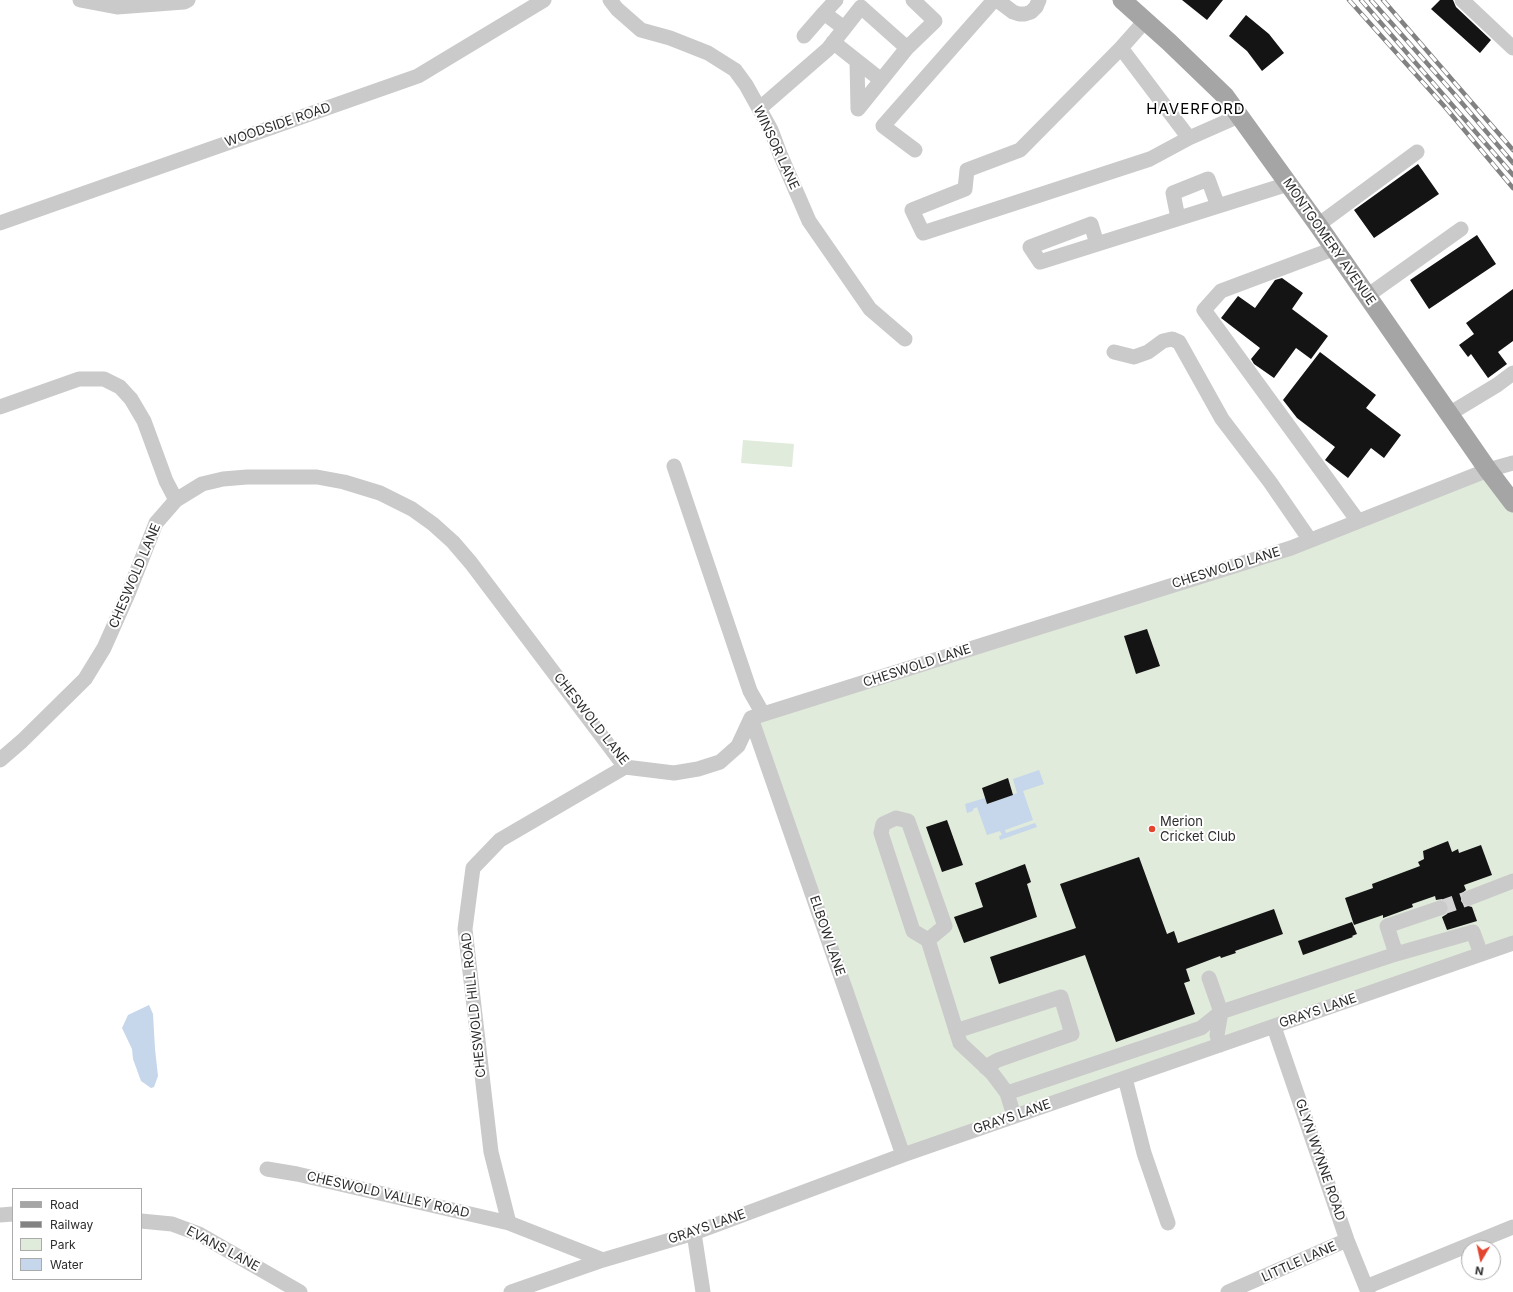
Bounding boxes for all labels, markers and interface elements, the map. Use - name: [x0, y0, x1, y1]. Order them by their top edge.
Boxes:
- street label: WOODSIDE ROAD: [223, 100, 333, 150]
- district label: HAVERFORD: [1146, 100, 1246, 118]
- street label: WINSOR LANE: [750, 104, 802, 192]
- street label: MONTGOMERY AVENUE: [1279, 176, 1379, 308]
- street label: CHESWOLD LANE: [106, 521, 164, 631]
- street label: CHESWOLD LANE: [1170, 544, 1282, 592]
- street label: CHESWOLD LANE: [861, 641, 973, 691]
- street label: CHESWOLD LANE: [550, 670, 632, 768]
- place label: Merion Cricket Club: [1160, 814, 1236, 845]
- marker: Merion Cricket Club: [1147, 824, 1157, 834]
- street label: ELBOW LANE: [806, 894, 848, 978]
- street label: CHESWOLD HILL ROAD: [459, 931, 489, 1079]
- street label: GRAYS LANE: [1277, 990, 1359, 1032]
- street label: GRAYS LANE: [971, 1096, 1053, 1138]
- street label: GLYN WYNNE ROAD: [1292, 1097, 1348, 1223]
- street label: CHESWOLD VALLEY ROAD: [305, 1169, 471, 1221]
- legend: [12, 1188, 142, 1280]
- text: Road: [50, 1197, 79, 1212]
- street label: GRAYS LANE: [666, 1206, 748, 1248]
- text: Railway: [50, 1217, 93, 1232]
- street label: EVANS LANE: [184, 1223, 262, 1275]
- text: Park: [50, 1237, 76, 1252]
- street label: LITTLE LANE: [1259, 1239, 1339, 1285]
- north arrow: [1461, 1240, 1501, 1280]
- text: Water: [50, 1257, 83, 1272]
- text: N: [1474, 1263, 1485, 1278]

